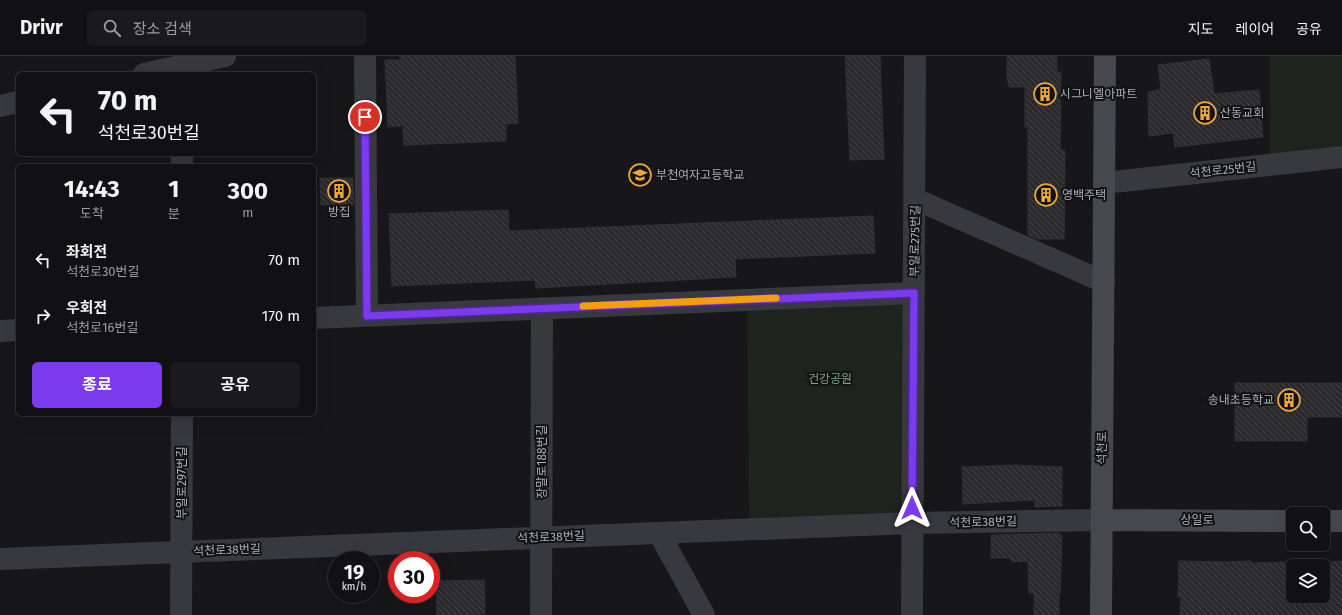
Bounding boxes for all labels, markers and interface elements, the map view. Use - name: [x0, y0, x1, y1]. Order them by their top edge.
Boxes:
- search box: [87, 10, 367, 46]
- text: Drivr: [20, 16, 63, 39]
- icon: search: [101, 17, 123, 39]
- text: 장소 검색: [133, 20, 192, 38]
- text: 지도: [1188, 21, 1214, 38]
- text: 레이어: [1236, 21, 1274, 38]
- text: 공유: [1296, 21, 1322, 38]
- building icon: 시그니엘아파트: [1032, 81, 1058, 107]
- text: 70 m: [98, 84, 157, 117]
- place label: 시그니엘아파트: [1060, 87, 1137, 101]
- icon: left: [32, 88, 84, 140]
- pin: [348, 100, 382, 134]
- building icon: 산동교회: [1192, 100, 1218, 126]
- icon: arrive: [354, 106, 376, 128]
- place label: 산동교회: [1220, 106, 1264, 120]
- text: 석천로30번길: [98, 122, 200, 144]
- street label: 석천로25번길: [1189, 160, 1257, 180]
- school or university icon: 부천여자고등학교: [627, 162, 653, 188]
- place label: 부천여자고등학교: [656, 168, 744, 182]
- text: 14:43: [64, 175, 120, 203]
- text: 1: [168, 175, 179, 203]
- text: 300: [228, 177, 268, 205]
- building icon: 방집: [326, 178, 352, 204]
- building icon: 영백주택: [1033, 182, 1059, 208]
- place label: 영백주택: [1062, 188, 1106, 202]
- text: m: [242, 205, 253, 220]
- place label: 방집: [328, 205, 350, 219]
- street label: 부일로275번길: [907, 205, 923, 277]
- text: 도착: [80, 206, 104, 221]
- text: 분: [168, 206, 180, 221]
- text: 좌회전: [66, 243, 107, 261]
- icon: left: [32, 249, 54, 271]
- text: 70 m: [268, 251, 300, 269]
- text: 석천로30번길: [66, 264, 140, 279]
- text: 우회전: [66, 299, 107, 317]
- icon: right: [32, 305, 54, 327]
- text: 170 m: [262, 307, 300, 325]
- text: 석천로16번길: [66, 320, 138, 335]
- button: 종료: [32, 362, 162, 408]
- button: 공유: [170, 362, 300, 408]
- park label: 건강공원: [808, 372, 852, 386]
- building icon: 송내초등학교: [1276, 387, 1302, 413]
- place label: 송내초등학교: [1208, 393, 1274, 407]
- street label: 장말로188번길: [535, 425, 549, 499]
- street label: 석천로: [1095, 431, 1109, 465]
- street label: 부일로297번길: [175, 447, 189, 519]
- position arrow: [891, 487, 933, 529]
- map controls: [1286, 507, 1330, 603]
- button: search: [1286, 507, 1330, 551]
- street label: 상일로: [1180, 513, 1214, 527]
- street label: 석천로38번길: [949, 514, 1017, 530]
- street label: 석천로38번길: [517, 529, 585, 545]
- street label: 석천로38번길: [193, 542, 261, 558]
- speed limit sign: 30: [388, 551, 440, 603]
- button: layers: [1286, 559, 1330, 603]
- text: 19: [344, 560, 364, 584]
- text: km/h: [342, 581, 366, 593]

